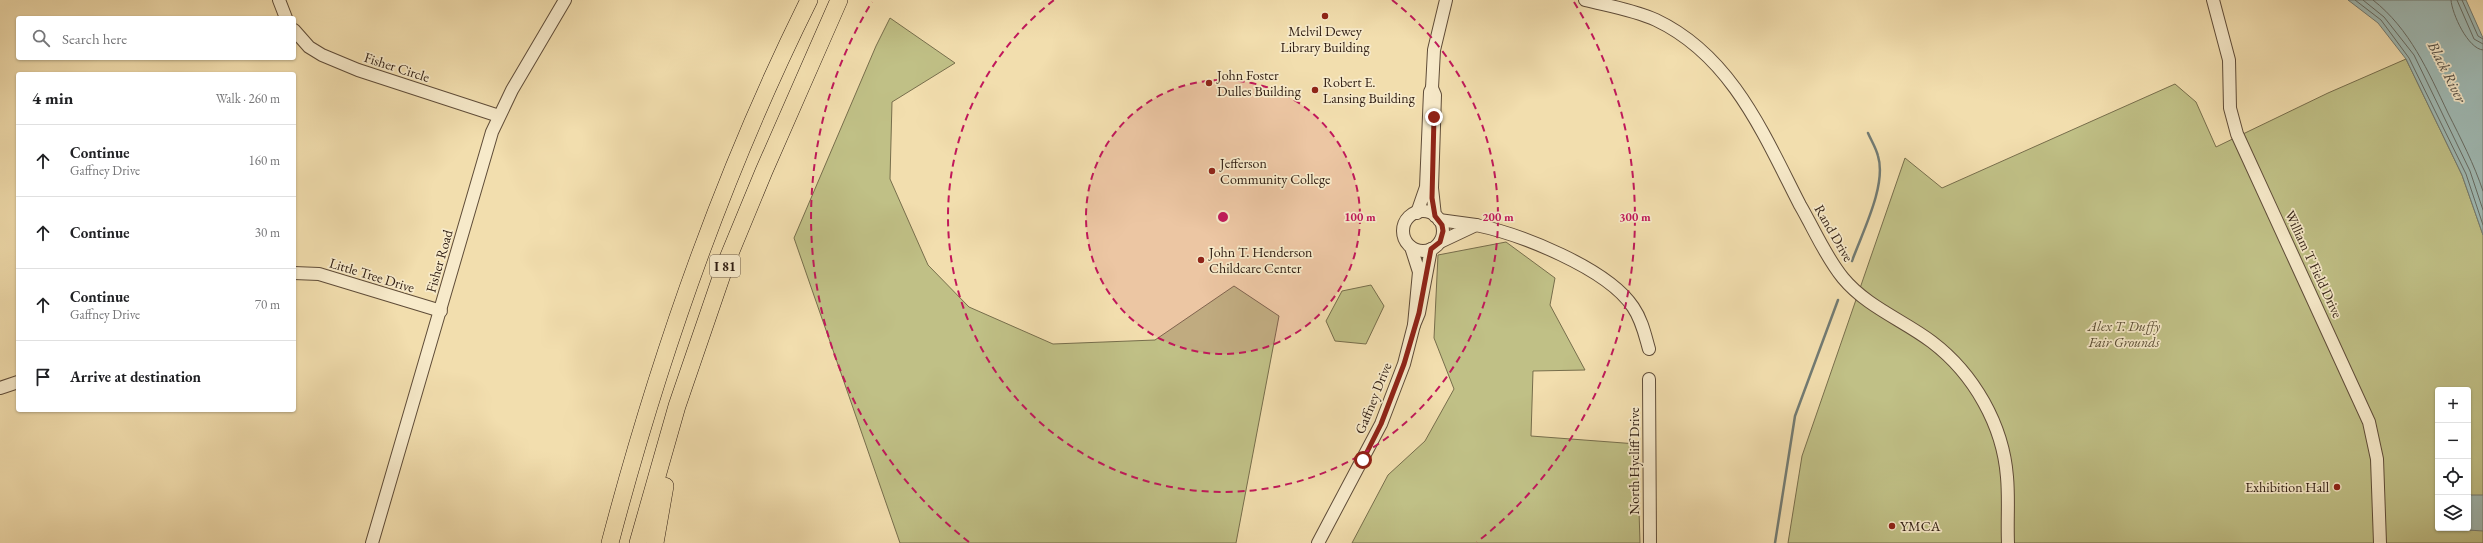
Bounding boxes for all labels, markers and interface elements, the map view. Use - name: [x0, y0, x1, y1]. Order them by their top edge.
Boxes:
- marker: Melvil Dewey Library Building: [1320, 11, 1330, 21]
- search box: [16, 16, 296, 60]
- place label: Melvil Dewey Library Building: [1280, 22, 1370, 56]
- icon: search: [30, 27, 52, 49]
- text: Search here: [62, 29, 127, 48]
- water label: Black River: [2424, 37, 2472, 107]
- street label: Fisher Circle: [362, 48, 433, 86]
- place label: John Foster Dulles Building: [1216, 66, 1302, 100]
- place label: Robert E. Lansing Building: [1323, 73, 1416, 107]
- marker: John Foster Dulles Building: [1204, 78, 1214, 88]
- marker: Robert E. Lansing Building: [1310, 85, 1320, 95]
- text: 4 min: [32, 87, 73, 109]
- text: Walk · 260 m: [216, 90, 280, 107]
- route end: [1425, 108, 1443, 126]
- text: Continue: [70, 143, 130, 162]
- icon: ahead: [32, 150, 54, 172]
- text: 160 m: [249, 152, 280, 169]
- place label: Jefferson Community College: [1219, 154, 1331, 188]
- text: Gaffney Drive: [70, 162, 140, 179]
- marker: Jefferson Community College: [1207, 166, 1217, 176]
- street label: Rand Drive: [1811, 201, 1858, 265]
- street label: William T Field Drive: [2281, 207, 2347, 321]
- text: 100 m: [1344, 209, 1376, 225]
- text: 200 m: [1482, 209, 1514, 225]
- text: 300 m: [1619, 209, 1651, 225]
- centre of rings: [1216, 210, 1230, 224]
- icon: ahead: [32, 222, 54, 244]
- text: Continue: [70, 223, 130, 242]
- text: 30 m: [255, 224, 280, 241]
- street label: Fisher Road: [421, 227, 457, 295]
- place label: John T. Henderson Childcare Center: [1208, 243, 1313, 277]
- street label: Little Tree Drive: [327, 254, 417, 297]
- road number: I 81: [710, 255, 740, 277]
- marker: John T. Henderson Childcare Center: [1196, 255, 1206, 265]
- text: Continue: [70, 287, 130, 306]
- icon: ahead: [32, 294, 54, 316]
- text: 70 m: [255, 296, 280, 313]
- text: Gaffney Drive: [70, 306, 140, 323]
- park label: Alex T. Duffy Fair Grounds: [2087, 317, 2161, 351]
- street label: Gaffney Drive: [1351, 359, 1396, 436]
- icon: arrive: [32, 366, 54, 388]
- text: Arrive at destination: [70, 367, 201, 386]
- map controls: [2435, 387, 2471, 531]
- button: +: [2435, 387, 2471, 423]
- street label: North Hycliff Drive: [1625, 407, 1643, 515]
- button: −: [2435, 423, 2471, 459]
- route start: [1354, 451, 1372, 469]
- button: locate: [2435, 459, 2471, 495]
- place label: Exhibition Hall: [2245, 478, 2330, 496]
- marker: Exhibition Hall: [2332, 482, 2342, 492]
- button: layers: [2435, 495, 2471, 531]
- place label: YMCA: [1900, 517, 1941, 535]
- marker: YMCA: [1887, 521, 1897, 531]

